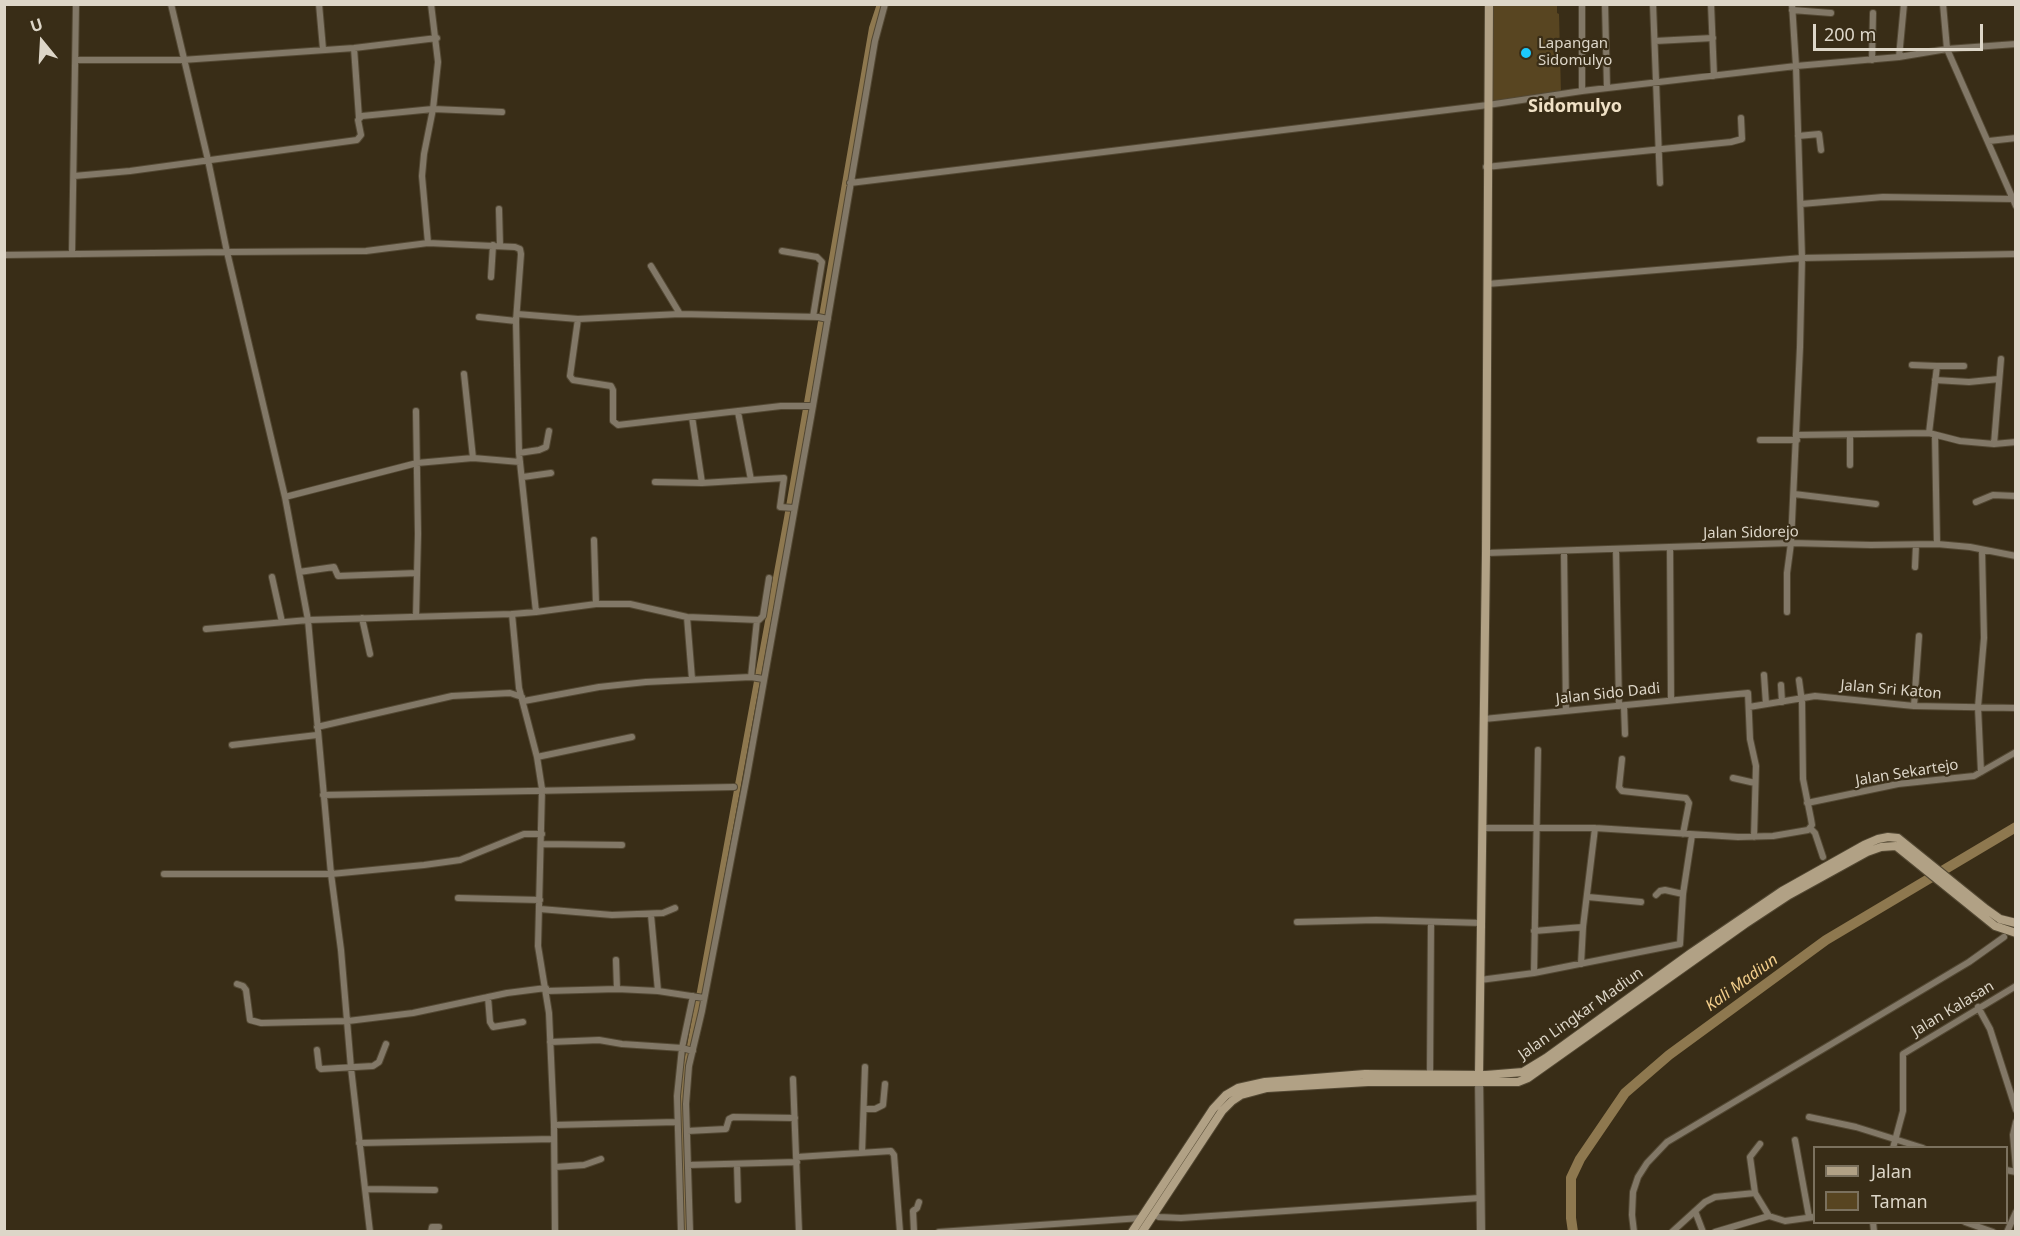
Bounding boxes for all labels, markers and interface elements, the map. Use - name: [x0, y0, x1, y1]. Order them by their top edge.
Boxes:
- north arrow: [12, 12, 72, 72]
- scale bar: [1816, 12, 1986, 50]
- text: U: [27, 13, 46, 37]
- text: 200 m: [1824, 22, 1876, 46]
- place label: Lapangan Sidomulyo: [1538, 35, 1612, 70]
- marker: Lapangan Sidomulyo: [1519, 46, 1533, 60]
- district label: Sidomulyo: [1528, 96, 1622, 118]
- street label: Jalan Sidorejo: [1703, 523, 1799, 543]
- street label: Jalan Sri Katon: [1840, 677, 1942, 703]
- street label: Jalan Sido Dadi: [1555, 680, 1661, 708]
- street label: Jalan Sekartejo: [1854, 756, 1960, 790]
- water label: Kali Madiun: [1702, 950, 1782, 1016]
- street label: Jalan Lingkar Madiun: [1515, 964, 1647, 1064]
- street label: Jalan Kalasan: [1909, 977, 1997, 1041]
- legend: [1813, 1146, 2008, 1224]
- text: Jalan: [1871, 1159, 1912, 1183]
- text: Taman: [1871, 1189, 1928, 1213]

